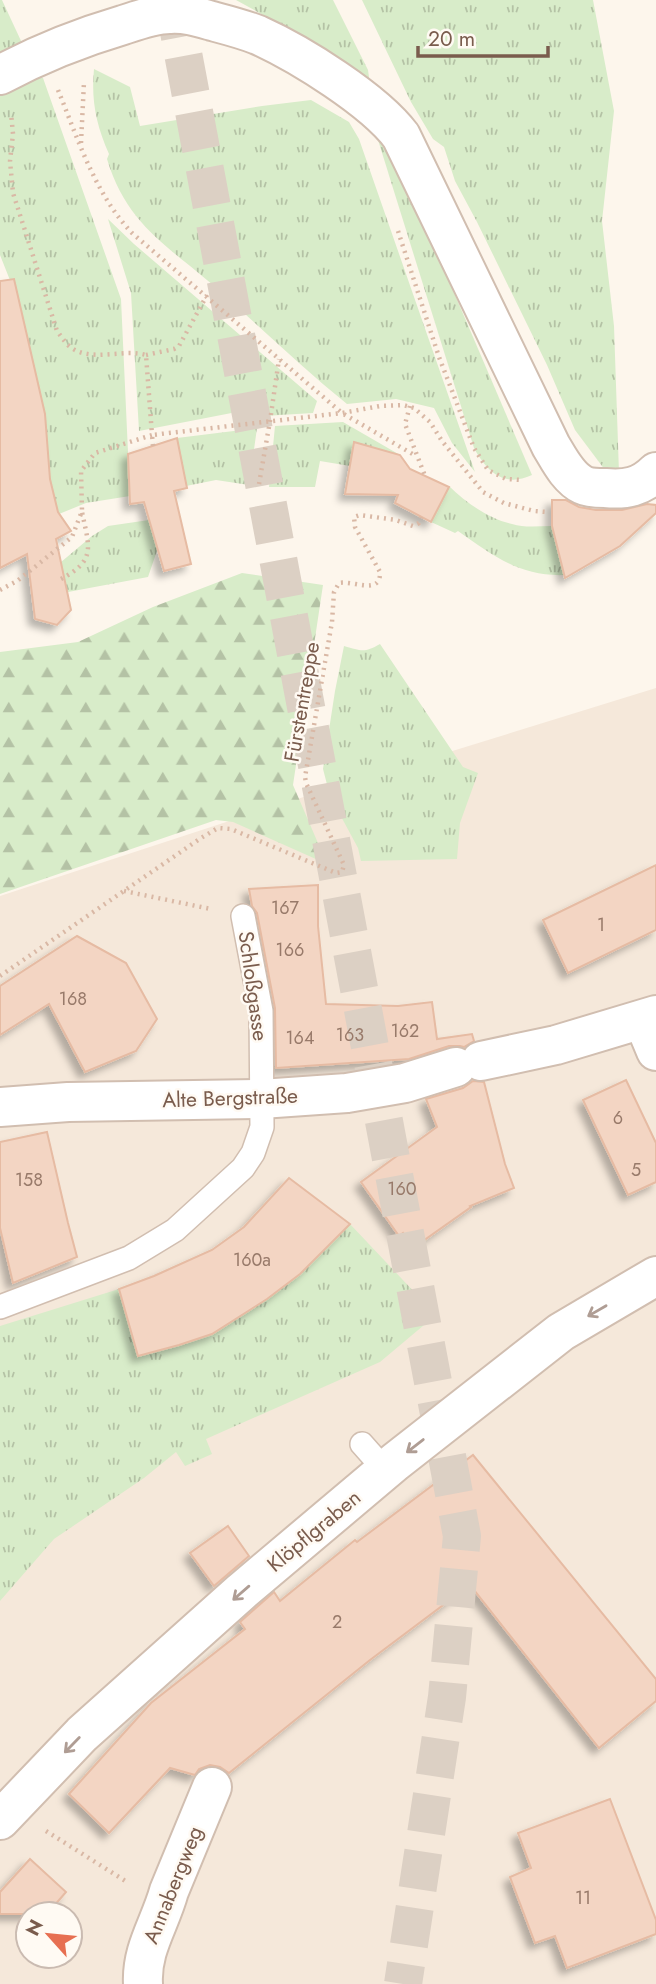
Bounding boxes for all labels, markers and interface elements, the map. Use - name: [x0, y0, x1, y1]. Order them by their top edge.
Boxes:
- scale bar: [418, 14, 548, 58]
- text: 20 m: [428, 24, 475, 54]
- street label: Fürstentreppe: [277, 639, 327, 764]
- house number: 167: [271, 895, 300, 921]
- house number: 1: [597, 912, 605, 938]
- street label: Schloßgasse: [230, 929, 276, 1043]
- house number: 166: [276, 937, 304, 963]
- house number: 168: [59, 986, 87, 1012]
- house number: 162: [391, 1018, 419, 1044]
- house number: 163: [336, 1022, 364, 1048]
- house number: 164: [286, 1025, 314, 1051]
- street label: Alte Bergstraße: [162, 1081, 299, 1115]
- house number: 6: [613, 1105, 623, 1131]
- house number: 5: [631, 1157, 641, 1183]
- house number: 158: [15, 1167, 43, 1193]
- house number: 160: [387, 1176, 417, 1202]
- house number: 160a: [233, 1247, 271, 1273]
- one-way arrow: [588, 1304, 608, 1318]
- one-way arrow: [406, 1439, 425, 1454]
- street label: Klöpflgraben: [261, 1483, 367, 1579]
- one-way arrow: [232, 1585, 250, 1601]
- house number: 2: [332, 1609, 342, 1635]
- one-way arrow: [63, 1736, 80, 1753]
- street label: Annabergweg: [136, 1822, 210, 1948]
- house number: 11: [575, 1885, 591, 1911]
- north arrow: [14, 1900, 84, 1970]
- text: N: [19, 1915, 50, 1940]

